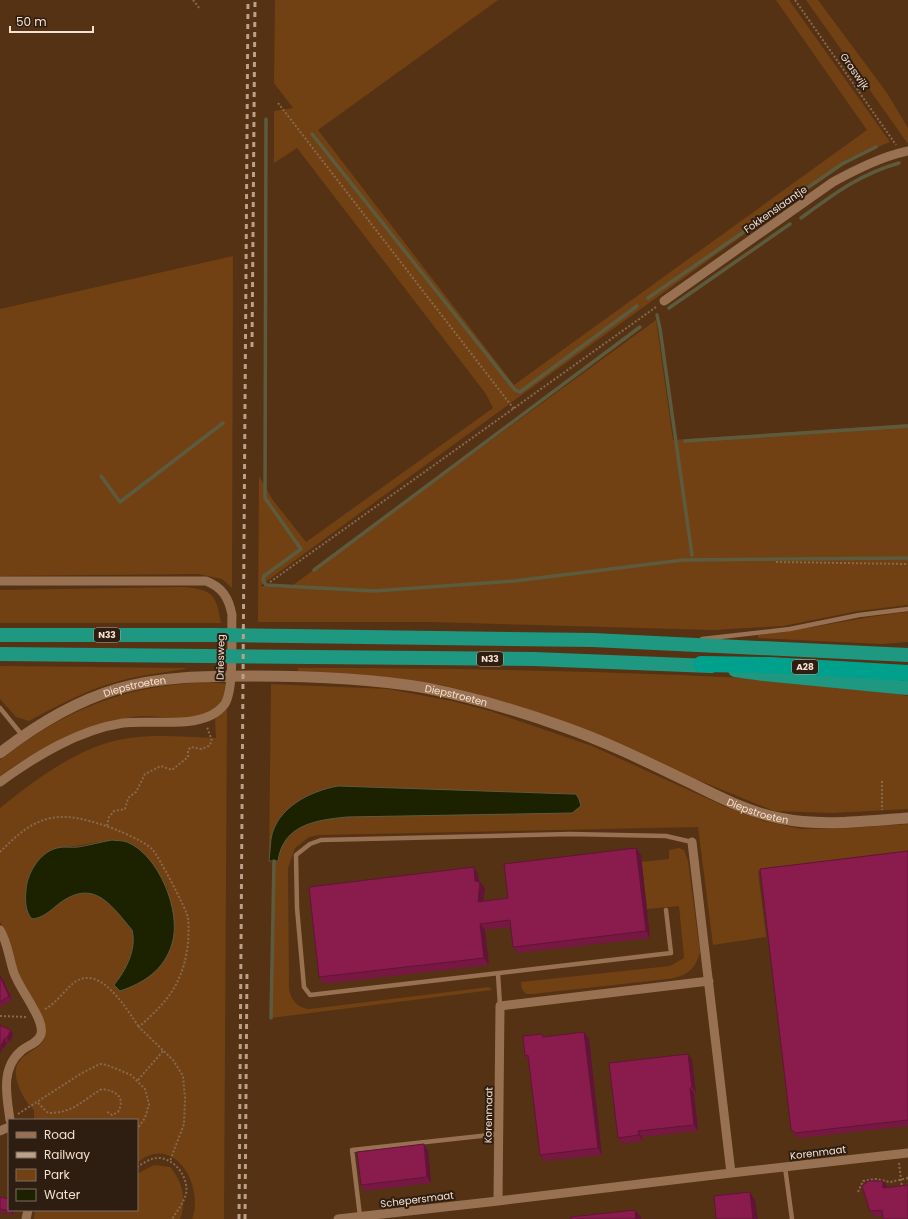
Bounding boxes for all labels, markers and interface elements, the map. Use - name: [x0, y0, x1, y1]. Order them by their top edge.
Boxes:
- scale bar: [10, 8, 93, 34]
- text: 50 m: [16, 13, 47, 30]
- street label: Graswijk: [836, 50, 873, 93]
- street label: Fokkenslaantje: [741, 182, 810, 237]
- road number: N33: [94, 628, 120, 642]
- street label: Driesweg: [213, 634, 228, 680]
- road number: N33: [477, 652, 503, 666]
- road number: A28: [792, 660, 818, 674]
- street label: Diepstroeten: [101, 672, 167, 701]
- street label: Diepstroeten: [424, 681, 489, 710]
- street label: Diepstroeten: [724, 794, 790, 828]
- street label: Korenmaat: [481, 1086, 496, 1143]
- legend: [8, 1119, 138, 1211]
- text: Road: [44, 1126, 75, 1143]
- street label: Korenmaat: [789, 1142, 847, 1163]
- text: Railway: [44, 1146, 90, 1163]
- text: Park: [44, 1166, 71, 1183]
- text: Water: [44, 1186, 81, 1203]
- street label: Schepersmaat: [379, 1188, 455, 1211]

